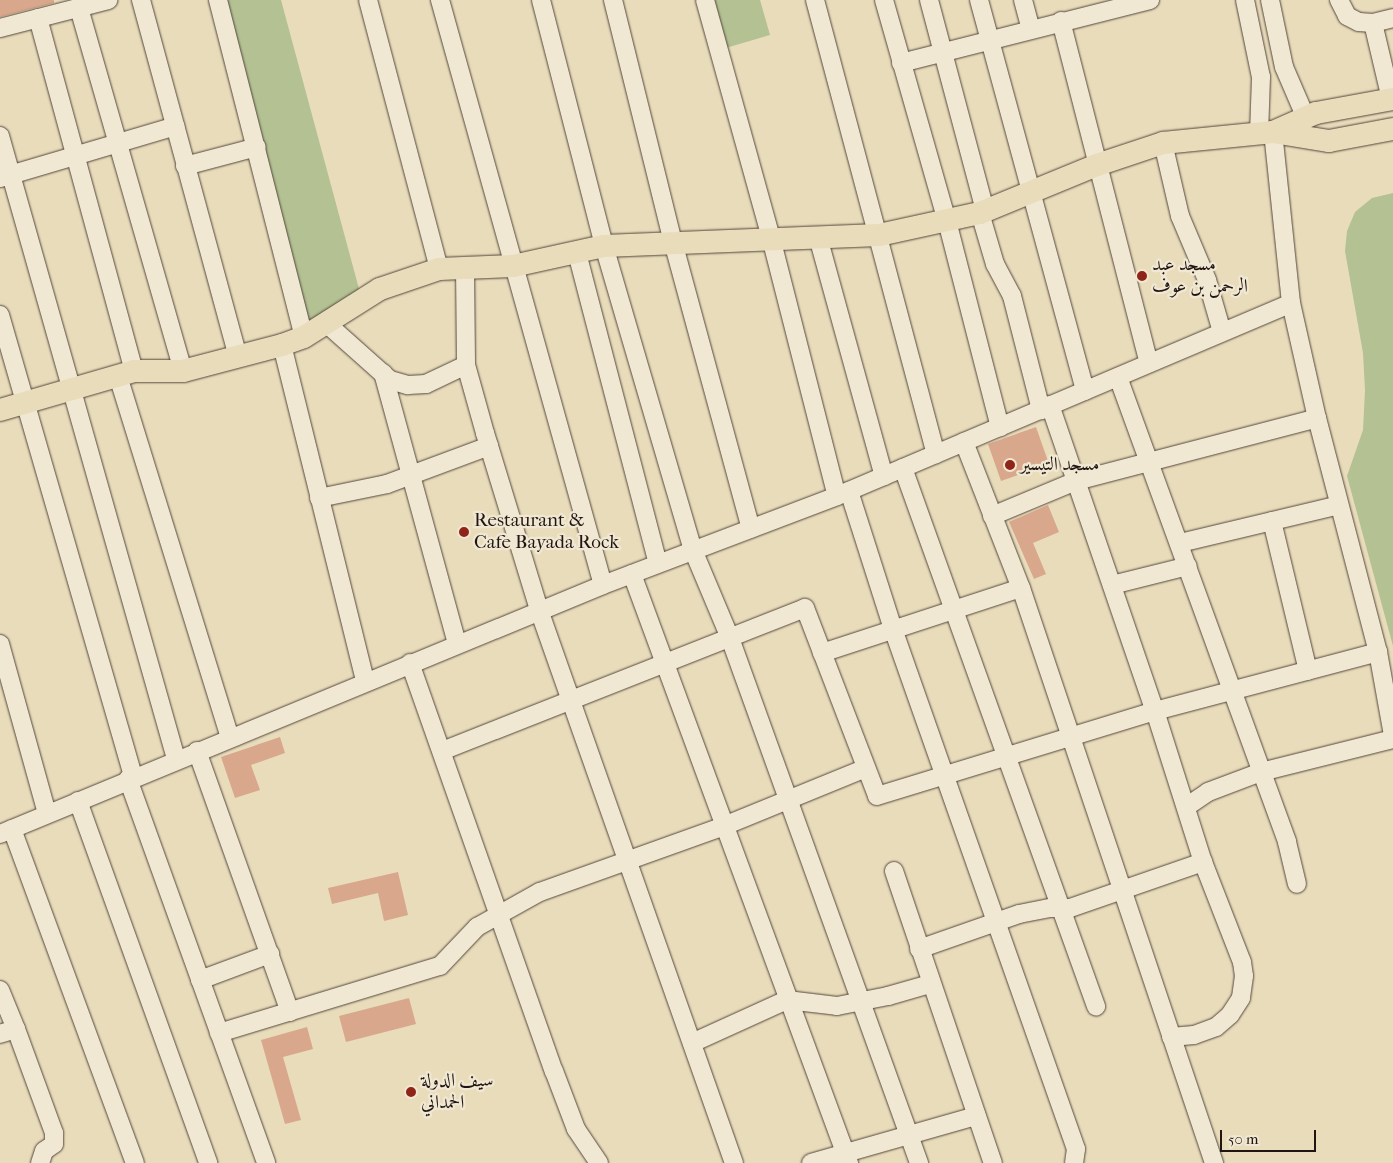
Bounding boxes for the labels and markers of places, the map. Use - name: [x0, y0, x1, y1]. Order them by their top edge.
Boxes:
- place label: مسجد عبد الرحمن بن عوف: [1152, 254, 1248, 298]
- marker: مسجد عبد الرحمن بن عوف: [1136, 270, 1148, 282]
- place label: مسجد التيسير: [1020, 454, 1099, 476]
- marker: مسجد التيسير: [1004, 459, 1016, 471]
- place label: Restaurant & Cafe Bayada Rock: [474, 510, 619, 554]
- marker: Restaurant & Cafe Bayada Rock: [458, 526, 470, 538]
- place label: سيف الدولة الحمداني: [421, 1070, 494, 1114]
- marker: سيف الدولة الحمداني: [405, 1086, 417, 1098]

